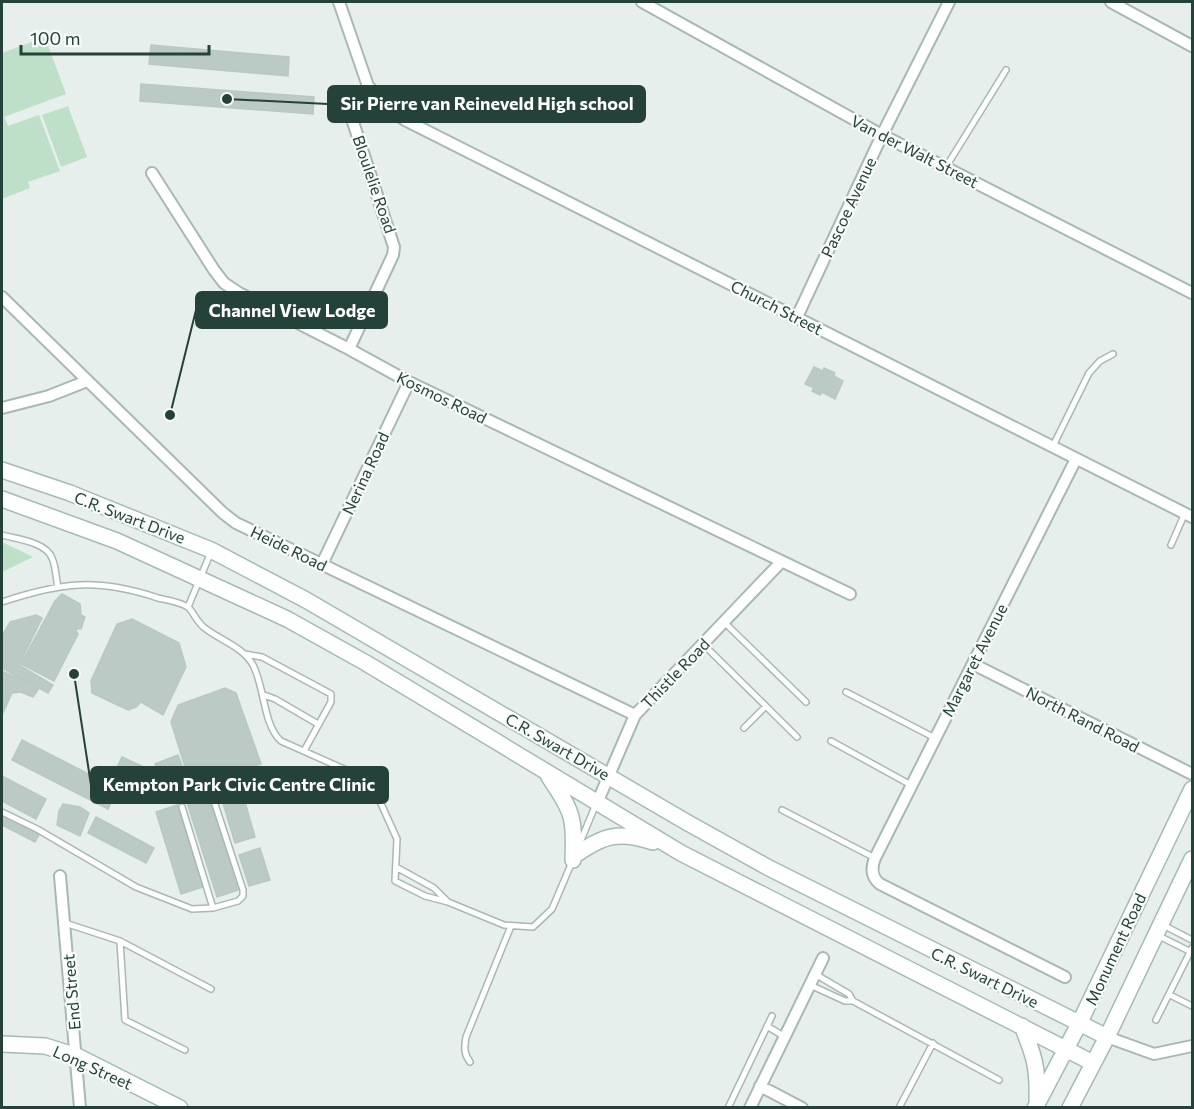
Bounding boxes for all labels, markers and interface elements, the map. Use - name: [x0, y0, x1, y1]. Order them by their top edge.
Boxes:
- scale bar: [21, 18, 208, 56]
- text: 100 m: [30, 27, 80, 49]
- callout: Sir Pierre van Reineveld High school: [328, 86, 645, 122]
- text: Sir Pierre van Reineveld High school: [340, 92, 634, 114]
- street label: Van der Walt Street: [848, 111, 982, 192]
- street label: Bloulelie Road: [349, 132, 401, 236]
- street label: Pascoe Avenue: [817, 154, 879, 260]
- street label: Church Street: [728, 276, 826, 338]
- callout: Channel View Lodge: [196, 292, 387, 328]
- text: Channel View Lodge: [208, 299, 376, 321]
- street label: Kosmos Road: [394, 367, 490, 427]
- street label: Nerina Road: [338, 429, 392, 517]
- street label: C.R. Swart Drive: [72, 487, 188, 547]
- street label: Heide Road: [248, 521, 330, 575]
- street label: Margaret Avenue: [937, 600, 1011, 720]
- street label: Thistle Road: [637, 634, 713, 712]
- street label: North Rand Road: [1023, 682, 1143, 756]
- street label: C.R. Swart Drive: [503, 709, 613, 783]
- callout: Kempton Park Civic Centre Clinic: [91, 767, 388, 803]
- text: Kempton Park Civic Centre Clinic: [103, 773, 376, 795]
- street label: Monument Road: [1081, 890, 1149, 1008]
- street label: C.R. Swart Drive: [928, 943, 1042, 1011]
- street label: End Street: [58, 953, 84, 1031]
- street label: Long Street: [50, 1041, 136, 1093]

